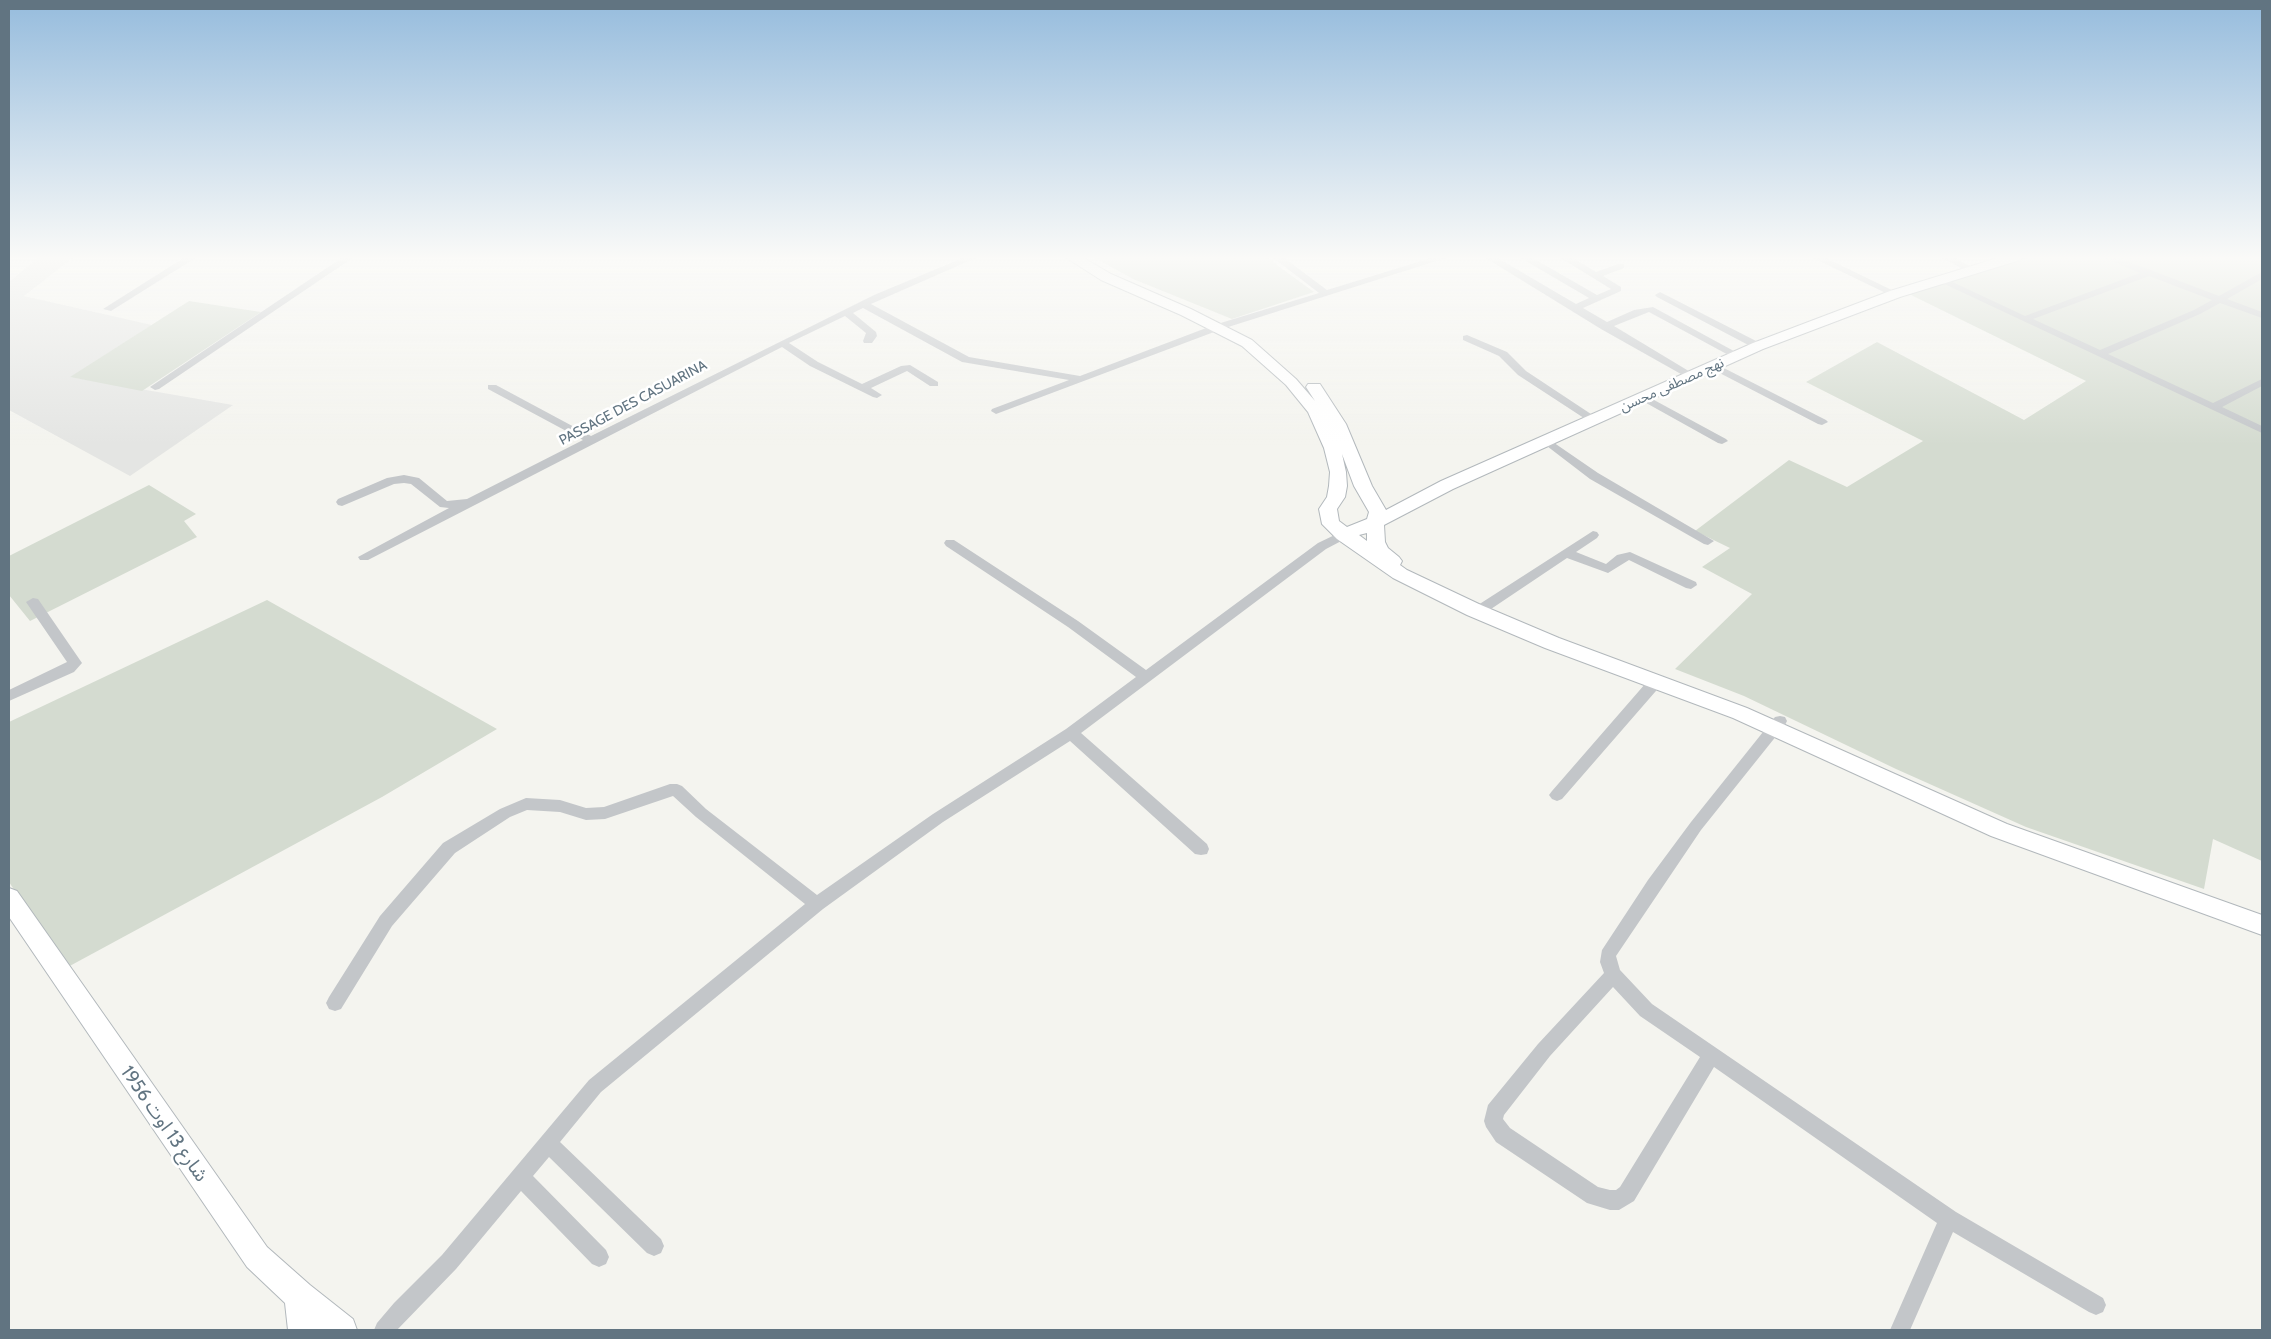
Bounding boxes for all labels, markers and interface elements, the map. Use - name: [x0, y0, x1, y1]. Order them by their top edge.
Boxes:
- street label: نهج مصطفى محسن: [1617, 354, 1727, 416]
- street label: PASSAGE DES CASUARINA: [556, 357, 710, 449]
- street label: شارع 13 اوت 1956: [116, 1062, 212, 1186]

